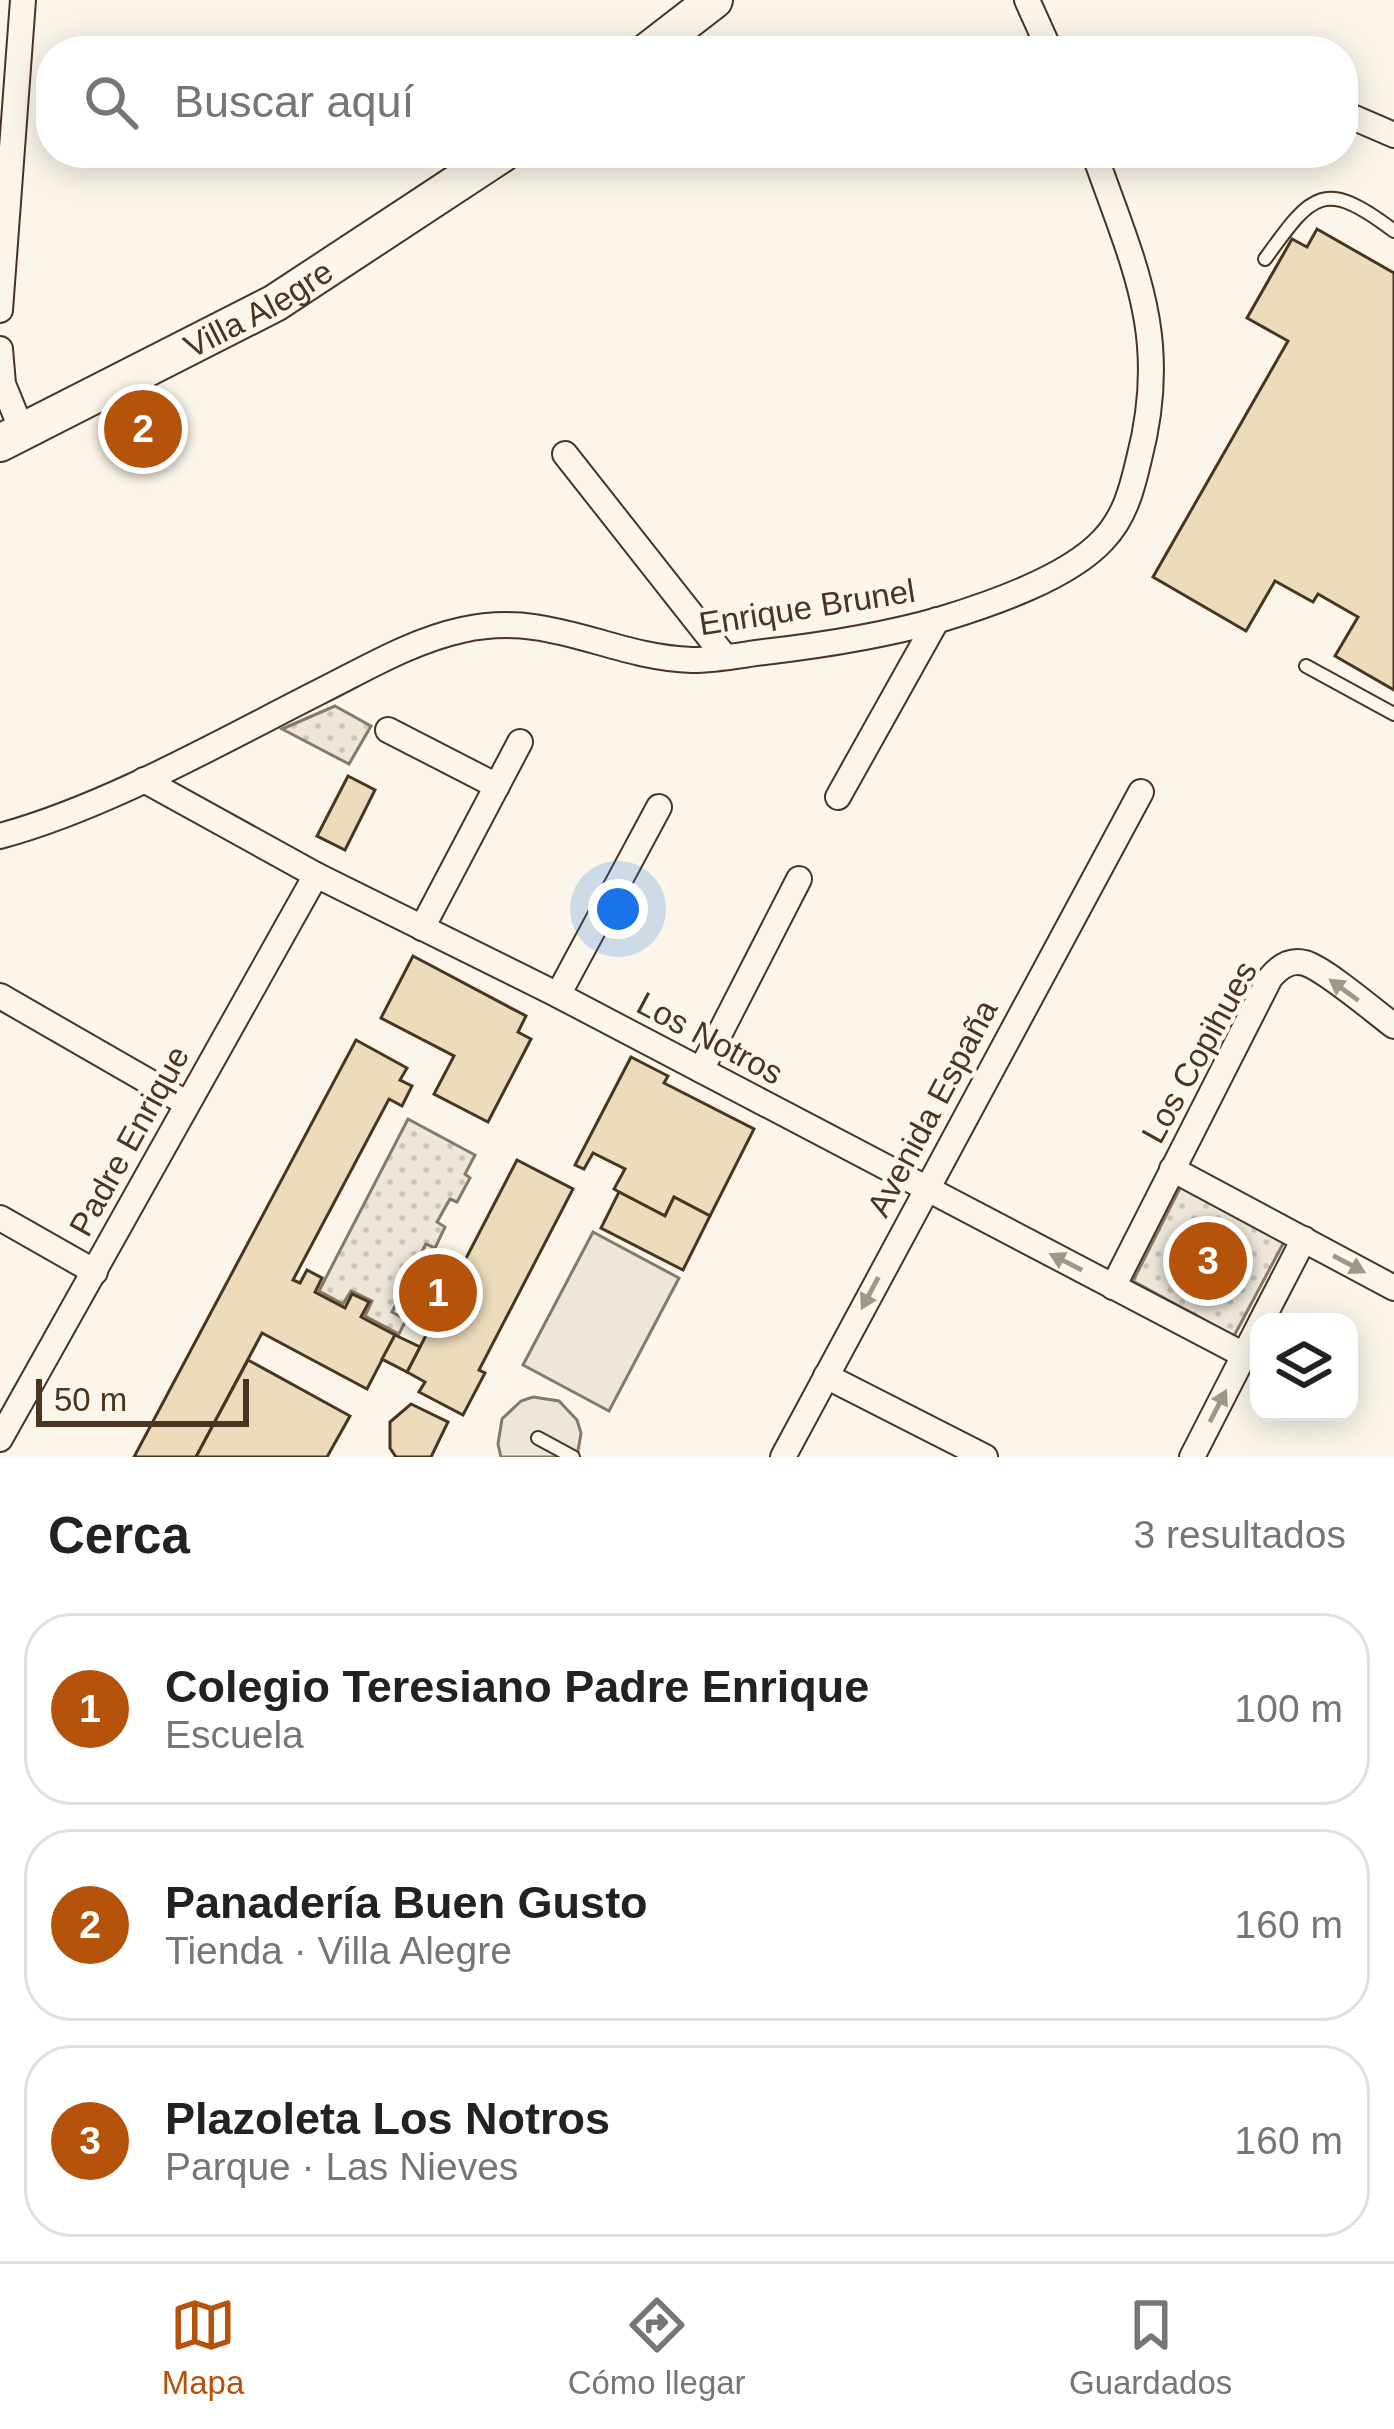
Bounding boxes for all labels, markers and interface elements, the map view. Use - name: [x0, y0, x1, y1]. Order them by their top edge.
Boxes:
- search box: [36, 36, 1358, 168]
- icon: search: [78, 69, 144, 135]
- text: Buscar aquí: [174, 76, 414, 127]
- street label: Villa Alegre: [178, 252, 339, 365]
- pin: 2: [104, 384, 182, 474]
- street label: Enrique Brunel: [696, 572, 918, 642]
- your location: [588, 879, 648, 939]
- street label: Los Copihues: [1134, 955, 1264, 1149]
- one-way arrow: [1328, 978, 1360, 1002]
- street label: Los Notros: [631, 984, 789, 1092]
- street label: Avenida España: [859, 993, 1005, 1223]
- street label: Padre Enrique: [62, 1040, 196, 1242]
- pin: 3: [1169, 1216, 1247, 1306]
- pin: 1: [399, 1248, 477, 1338]
- one-way arrow: [1048, 1253, 1083, 1273]
- one-way arrow: [1332, 1253, 1367, 1274]
- one-way arrow: [860, 1275, 880, 1310]
- map controls: [1250, 1313, 1358, 1421]
- button: layers: [1250, 1313, 1358, 1421]
- scale bar: [36, 1373, 249, 1426]
- text: 50 m: [54, 1381, 127, 1418]
- one-way arrow: [1207, 1389, 1228, 1423]
- text: Cerca: [48, 1507, 190, 1564]
- text: 3 resultados: [1134, 1513, 1346, 1556]
- text: Colegio Teresiano Padre Enrique: [165, 1661, 869, 1712]
- text: 1: [79, 1687, 101, 1730]
- text: 100 m: [1235, 1687, 1343, 1730]
- text: Escuela: [165, 1713, 304, 1756]
- text: Panadería Buen Gusto: [165, 1877, 648, 1928]
- text: 2: [79, 1903, 101, 1946]
- text: 160 m: [1235, 1903, 1343, 1946]
- text: Tienda · Villa Alegre: [165, 1929, 512, 1972]
- text: Plazoleta Los Notros: [165, 2093, 610, 2144]
- text: 3: [79, 2119, 101, 2162]
- text: 160 m: [1235, 2119, 1343, 2162]
- text: Parque · Las Nieves: [165, 2145, 518, 2188]
- tab: Mapa: [162, 2292, 244, 2402]
- tab: Cómo llegar: [568, 2292, 746, 2402]
- tab: Guardados: [1069, 2292, 1232, 2402]

